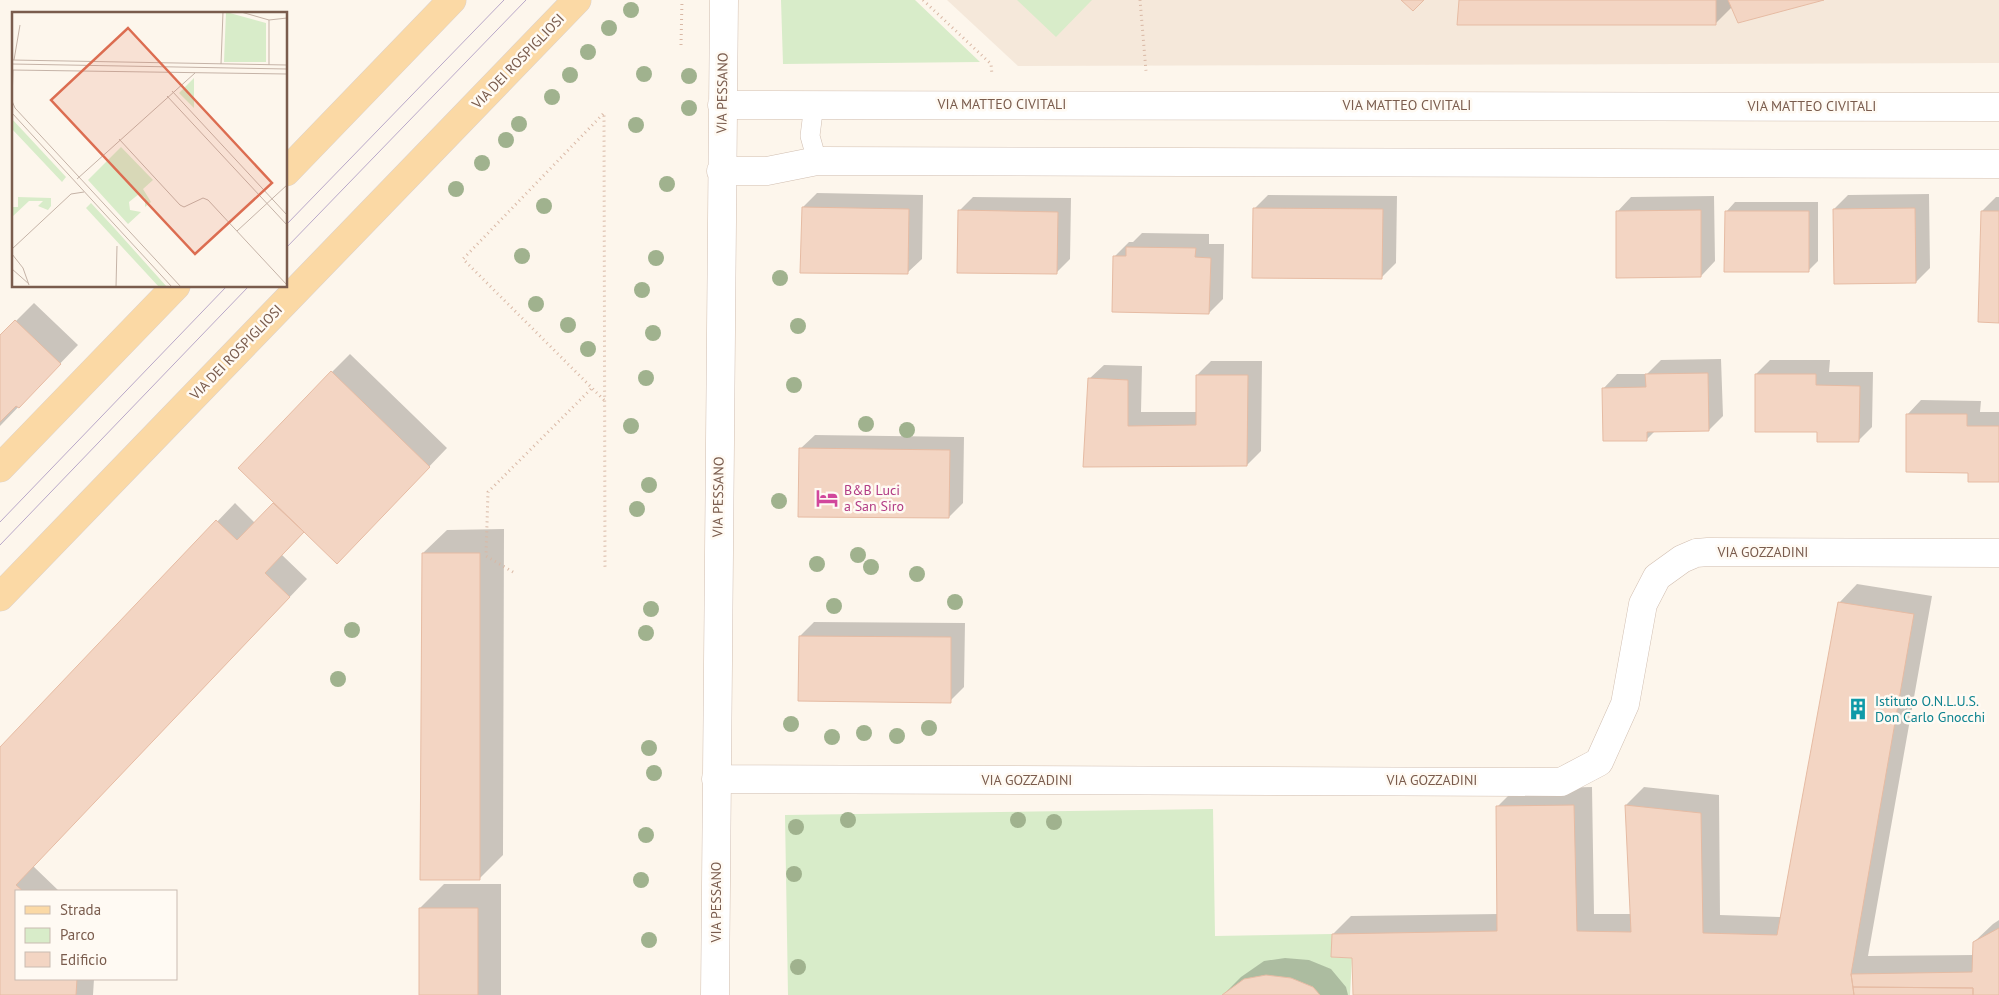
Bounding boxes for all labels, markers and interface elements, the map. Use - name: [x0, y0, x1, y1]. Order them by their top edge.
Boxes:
- street label: VIA DEI ROSPIGLIOSI: [467, 10, 568, 113]
- inset map: [12, 12, 288, 288]
- street label: VIA PESSANO: [712, 52, 732, 135]
- street label: VIA MATTEO CIVITALI: [937, 95, 1066, 113]
- street label: VIA MATTEO CIVITALI: [1342, 96, 1471, 114]
- street label: VIA MATTEO CIVITALI: [1747, 97, 1876, 115]
- street label: VIA DEI ROSPIGLIOSI: [185, 301, 286, 404]
- street label: VIA PESSANO: [708, 456, 728, 539]
- place label: B&B Luci a San Siro: [844, 481, 904, 515]
- hotel icon: B&B Luci a San Siro: [814, 485, 840, 511]
- street label: VIA GOZZADINI: [1717, 543, 1808, 561]
- place label: Istituto O.N.L.U.S. Don Carlo Gnocchi: [1875, 692, 1985, 726]
- building icon: Istituto O.N.L.U.S. Don Carlo Gnocchi: [1845, 696, 1871, 722]
- street label: VIA GOZZADINI: [981, 771, 1072, 789]
- street label: VIA GOZZADINI: [1386, 771, 1477, 789]
- street label: VIA PESSANO: [707, 862, 725, 943]
- legend: [15, 890, 178, 980]
- text: Strada: [60, 900, 101, 919]
- text: Parco: [60, 925, 95, 944]
- text: Edificio: [60, 950, 107, 969]

